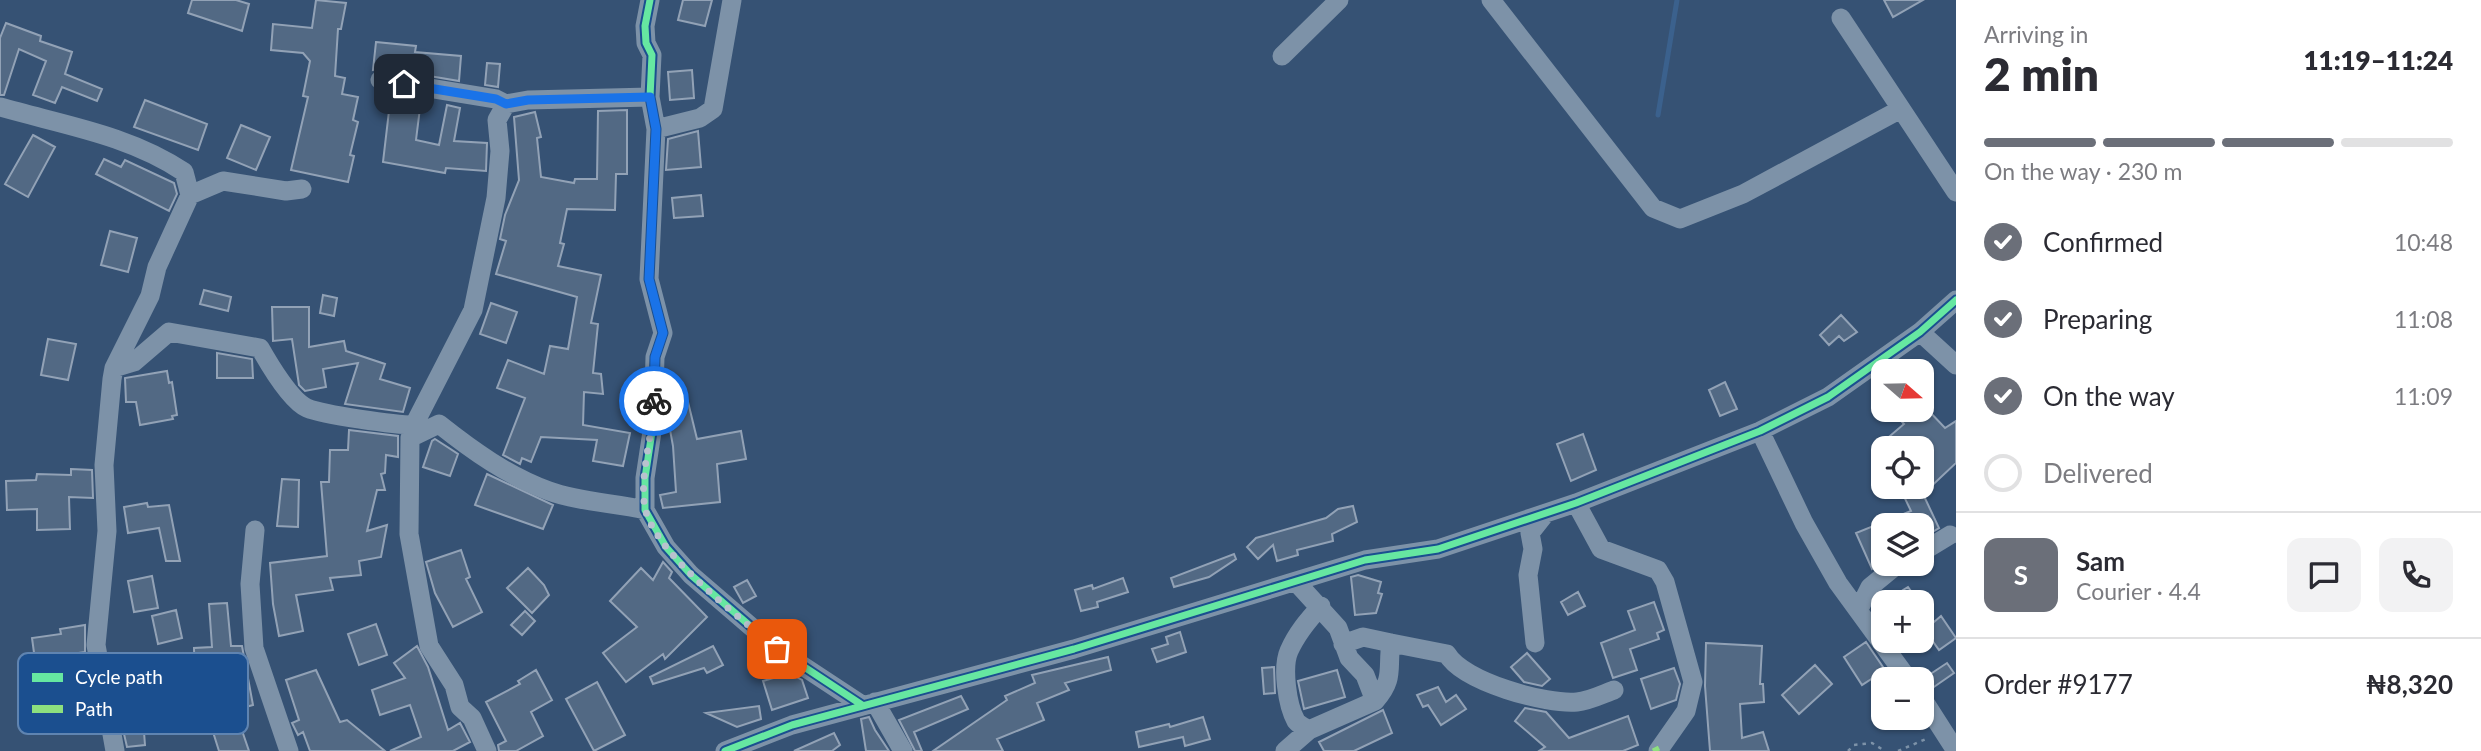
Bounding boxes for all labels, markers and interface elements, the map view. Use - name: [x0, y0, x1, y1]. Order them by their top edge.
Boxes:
- text: Arriving in: [1984, 20, 2088, 48]
- text: 11:19–11:24: [2303, 44, 2453, 76]
- text: 2 min: [1984, 46, 2099, 101]
- pin: [374, 54, 434, 114]
- icon: home: [385, 65, 423, 103]
- text: On the way · 230 m: [1984, 157, 2183, 185]
- icon: check: [1984, 223, 2022, 261]
- text: Confirmed: [2043, 226, 2163, 258]
- text: 10:48: [2394, 228, 2453, 256]
- icon: check: [1984, 300, 2022, 338]
- text: Preparing: [2043, 303, 2152, 335]
- text: 11:08: [2394, 305, 2453, 333]
- north arrow: [1871, 359, 1934, 422]
- map controls: [1871, 359, 1934, 730]
- courier: [619, 366, 689, 436]
- icon: check: [1984, 377, 2022, 415]
- text: On the way: [2043, 380, 2175, 412]
- icon: bike: [635, 382, 673, 420]
- text: 11:09: [2394, 382, 2453, 410]
- button: locate: [1871, 436, 1934, 499]
- text: Delivered: [2043, 457, 2153, 489]
- button: layers: [1871, 513, 1934, 576]
- button: chat: [2287, 538, 2361, 612]
- button: phone: [2379, 538, 2453, 612]
- text: Sam: [2076, 545, 2125, 577]
- text: S: [2014, 559, 2028, 591]
- text: Courier · 4.4: [2076, 577, 2201, 605]
- button: +: [1871, 590, 1934, 653]
- pin: [747, 619, 807, 679]
- icon: bag: [758, 630, 796, 668]
- legend: [18, 653, 248, 734]
- text: Cycle path: [75, 665, 163, 688]
- button: −: [1871, 667, 1934, 730]
- text: Order #9177: [1984, 668, 2133, 700]
- text: ₦8,320: [2366, 668, 2453, 700]
- text: Path: [75, 697, 113, 720]

